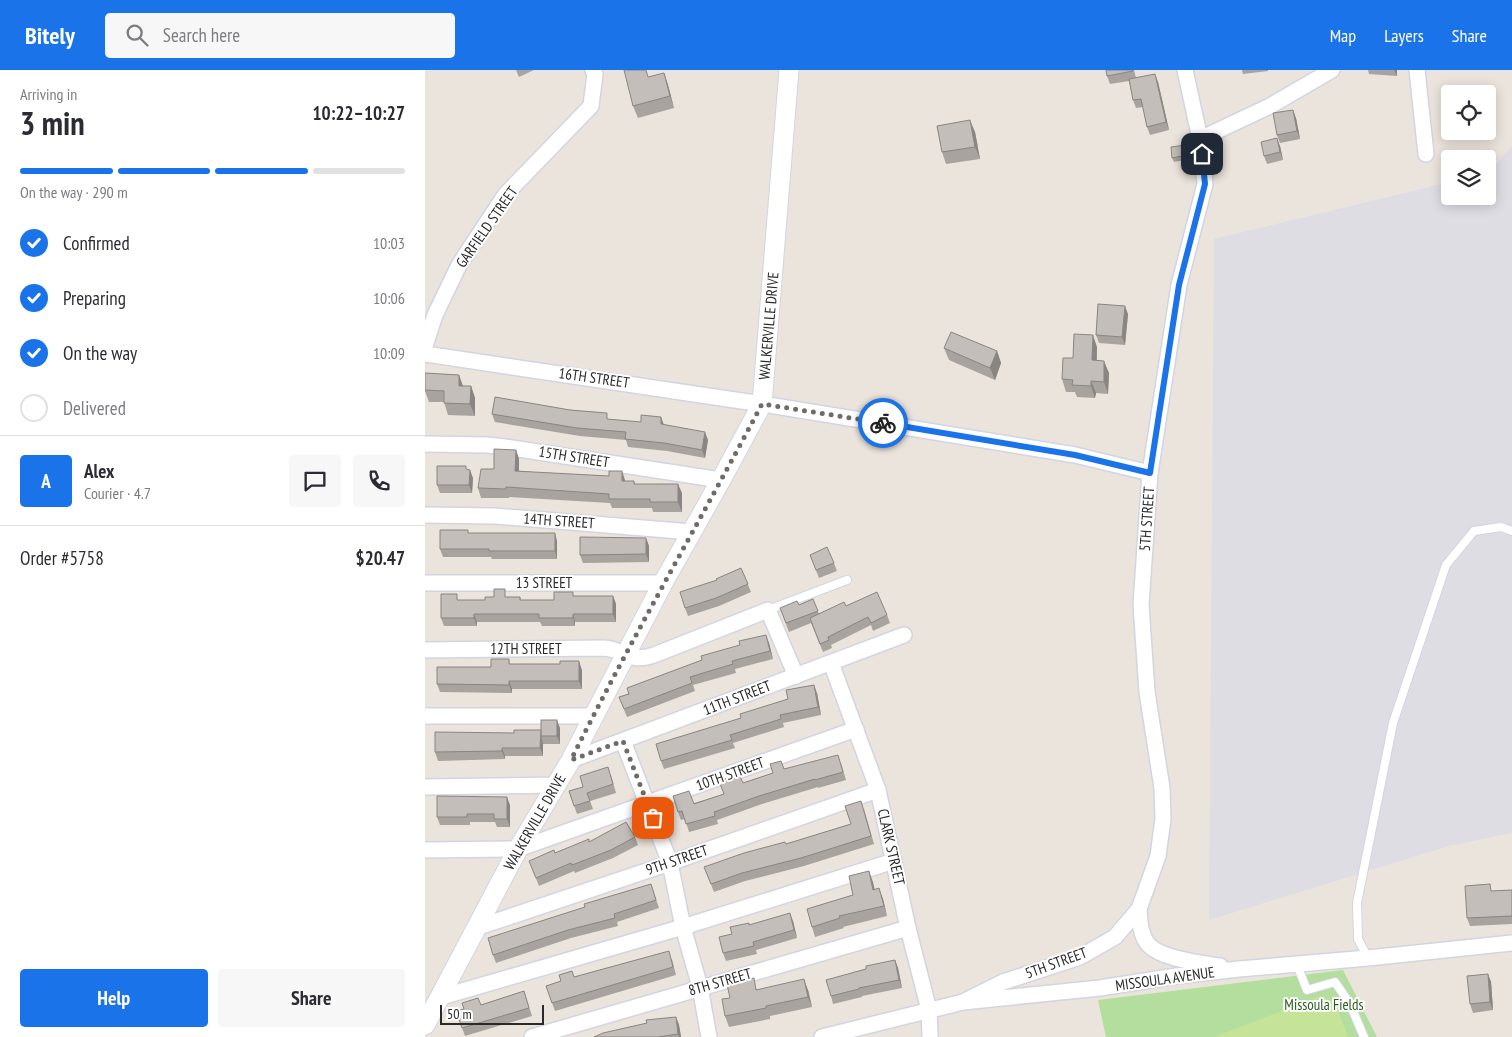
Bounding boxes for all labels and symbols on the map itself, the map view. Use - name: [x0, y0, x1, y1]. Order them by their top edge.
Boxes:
- pin: [1181, 133, 1223, 175]
- street label: GARFIELD STREET: [452, 182, 522, 271]
- street label: WALKERVILLE DRIVE: [754, 271, 783, 381]
- street label: 16TH STREET: [557, 363, 631, 392]
- courier: [858, 398, 908, 448]
- street label: 15TH STREET: [537, 442, 611, 472]
- street label: 5TH STREET: [1135, 486, 1158, 552]
- street label: 14TH STREET: [523, 509, 596, 532]
- street label: 13 STREET: [516, 573, 573, 592]
- street label: 12TH STREET: [490, 639, 562, 658]
- street label: 11TH STREET: [700, 676, 774, 719]
- street label: 10TH STREET: [693, 752, 767, 795]
- street label: WALKERVILLE DRIVE: [499, 770, 570, 873]
- pin: [632, 797, 674, 839]
- street label: CLARK STREET: [874, 807, 910, 887]
- street label: 9TH STREET: [643, 840, 711, 879]
- street label: 5TH STREET: [1022, 942, 1090, 983]
- street label: MISSOULA AVENUE: [1114, 962, 1216, 995]
- street label: 8TH STREET: [686, 963, 754, 1000]
- park label: Missoula Fields: [1284, 995, 1364, 1014]
- scale bar: [440, 1002, 544, 1025]

